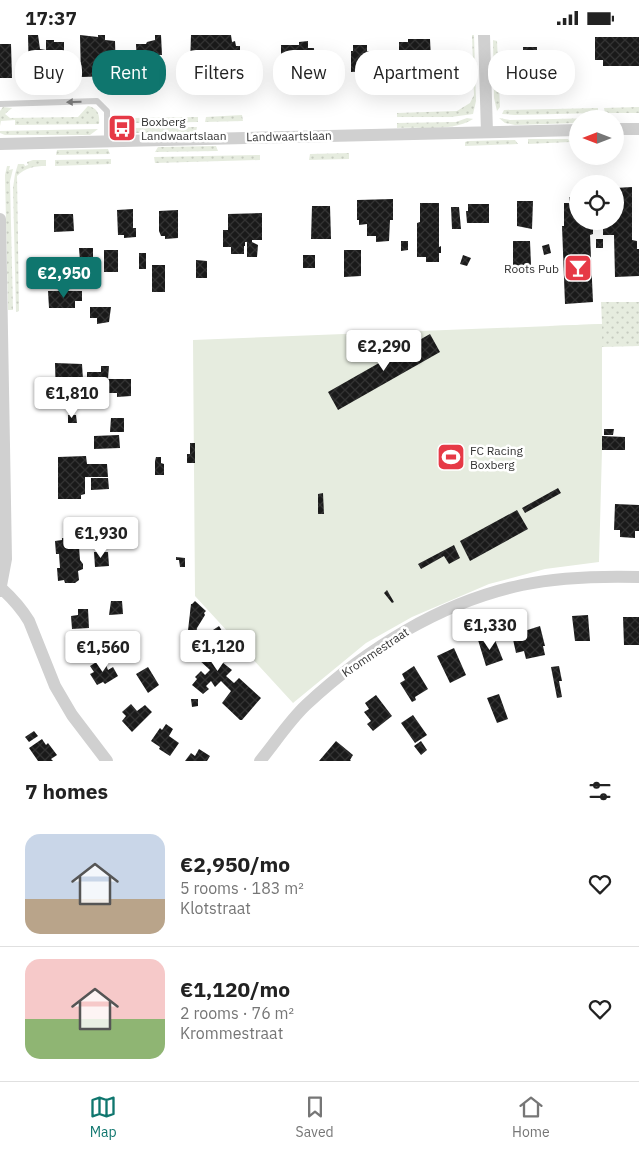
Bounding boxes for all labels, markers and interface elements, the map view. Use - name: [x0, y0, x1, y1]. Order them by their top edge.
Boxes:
- text: 17:37: [25, 6, 77, 30]
- chip: Buy: [15, 50, 82, 95]
- chip: Rent: [92, 50, 166, 95]
- chip: Filters: [176, 50, 263, 95]
- chip: New: [273, 50, 345, 95]
- chip: Apartment: [355, 50, 478, 95]
- chip: House: [488, 50, 575, 95]
- one-way arrow: [66, 98, 82, 106]
- north arrow: [569, 110, 624, 165]
- map controls: [569, 110, 624, 230]
- bus stop icon: Boxberg Landwaartslaan: [107, 113, 137, 143]
- place label: Boxberg Landwaartslaan: [141, 114, 227, 143]
- street label: Landwaartslaan: [246, 128, 332, 144]
- button: locate: [569, 175, 624, 230]
- bar icon: Roots Pub: [563, 253, 593, 283]
- pin: €2,950: [23, 257, 105, 299]
- place label: Roots Pub: [504, 261, 559, 276]
- text: €2,950: [37, 263, 91, 283]
- pin: €2,290: [343, 329, 425, 372]
- text: €2,290: [357, 336, 411, 356]
- pin: €1,810: [31, 377, 113, 419]
- text: €1,810: [45, 383, 99, 403]
- sports icon: FC Racing Boxberg: [436, 442, 466, 472]
- place label: FC Racing Boxberg: [470, 443, 524, 472]
- pin: €1,930: [60, 517, 142, 559]
- text: €1,930: [74, 523, 128, 543]
- pin: €1,330: [449, 609, 531, 651]
- text: €1,330: [463, 615, 517, 635]
- street label: Krommestraat: [339, 624, 411, 680]
- pin: €1,120: [177, 629, 259, 672]
- pin: €1,560: [62, 631, 144, 673]
- text: €1,120: [191, 636, 245, 656]
- text: €1,560: [76, 637, 130, 657]
- text: 7 homes: [25, 777, 108, 805]
- icon: filters: [586, 777, 614, 805]
- text: €2,950/mo: [180, 850, 290, 878]
- icon: home: [65, 854, 125, 914]
- icon: heart: [586, 870, 614, 898]
- text: 5 rooms · 183 m²: [180, 878, 304, 898]
- text: Klotstraat: [180, 898, 251, 918]
- text: €1,120/mo: [180, 975, 290, 1003]
- icon: home: [65, 979, 125, 1039]
- icon: heart: [586, 995, 614, 1023]
- text: 2 rooms · 76 m²: [180, 1003, 294, 1023]
- text: Krommestraat: [180, 1023, 283, 1043]
- tab: Map: [89, 1093, 117, 1141]
- tab: Saved: [296, 1093, 334, 1141]
- tab: Home: [512, 1093, 550, 1141]

